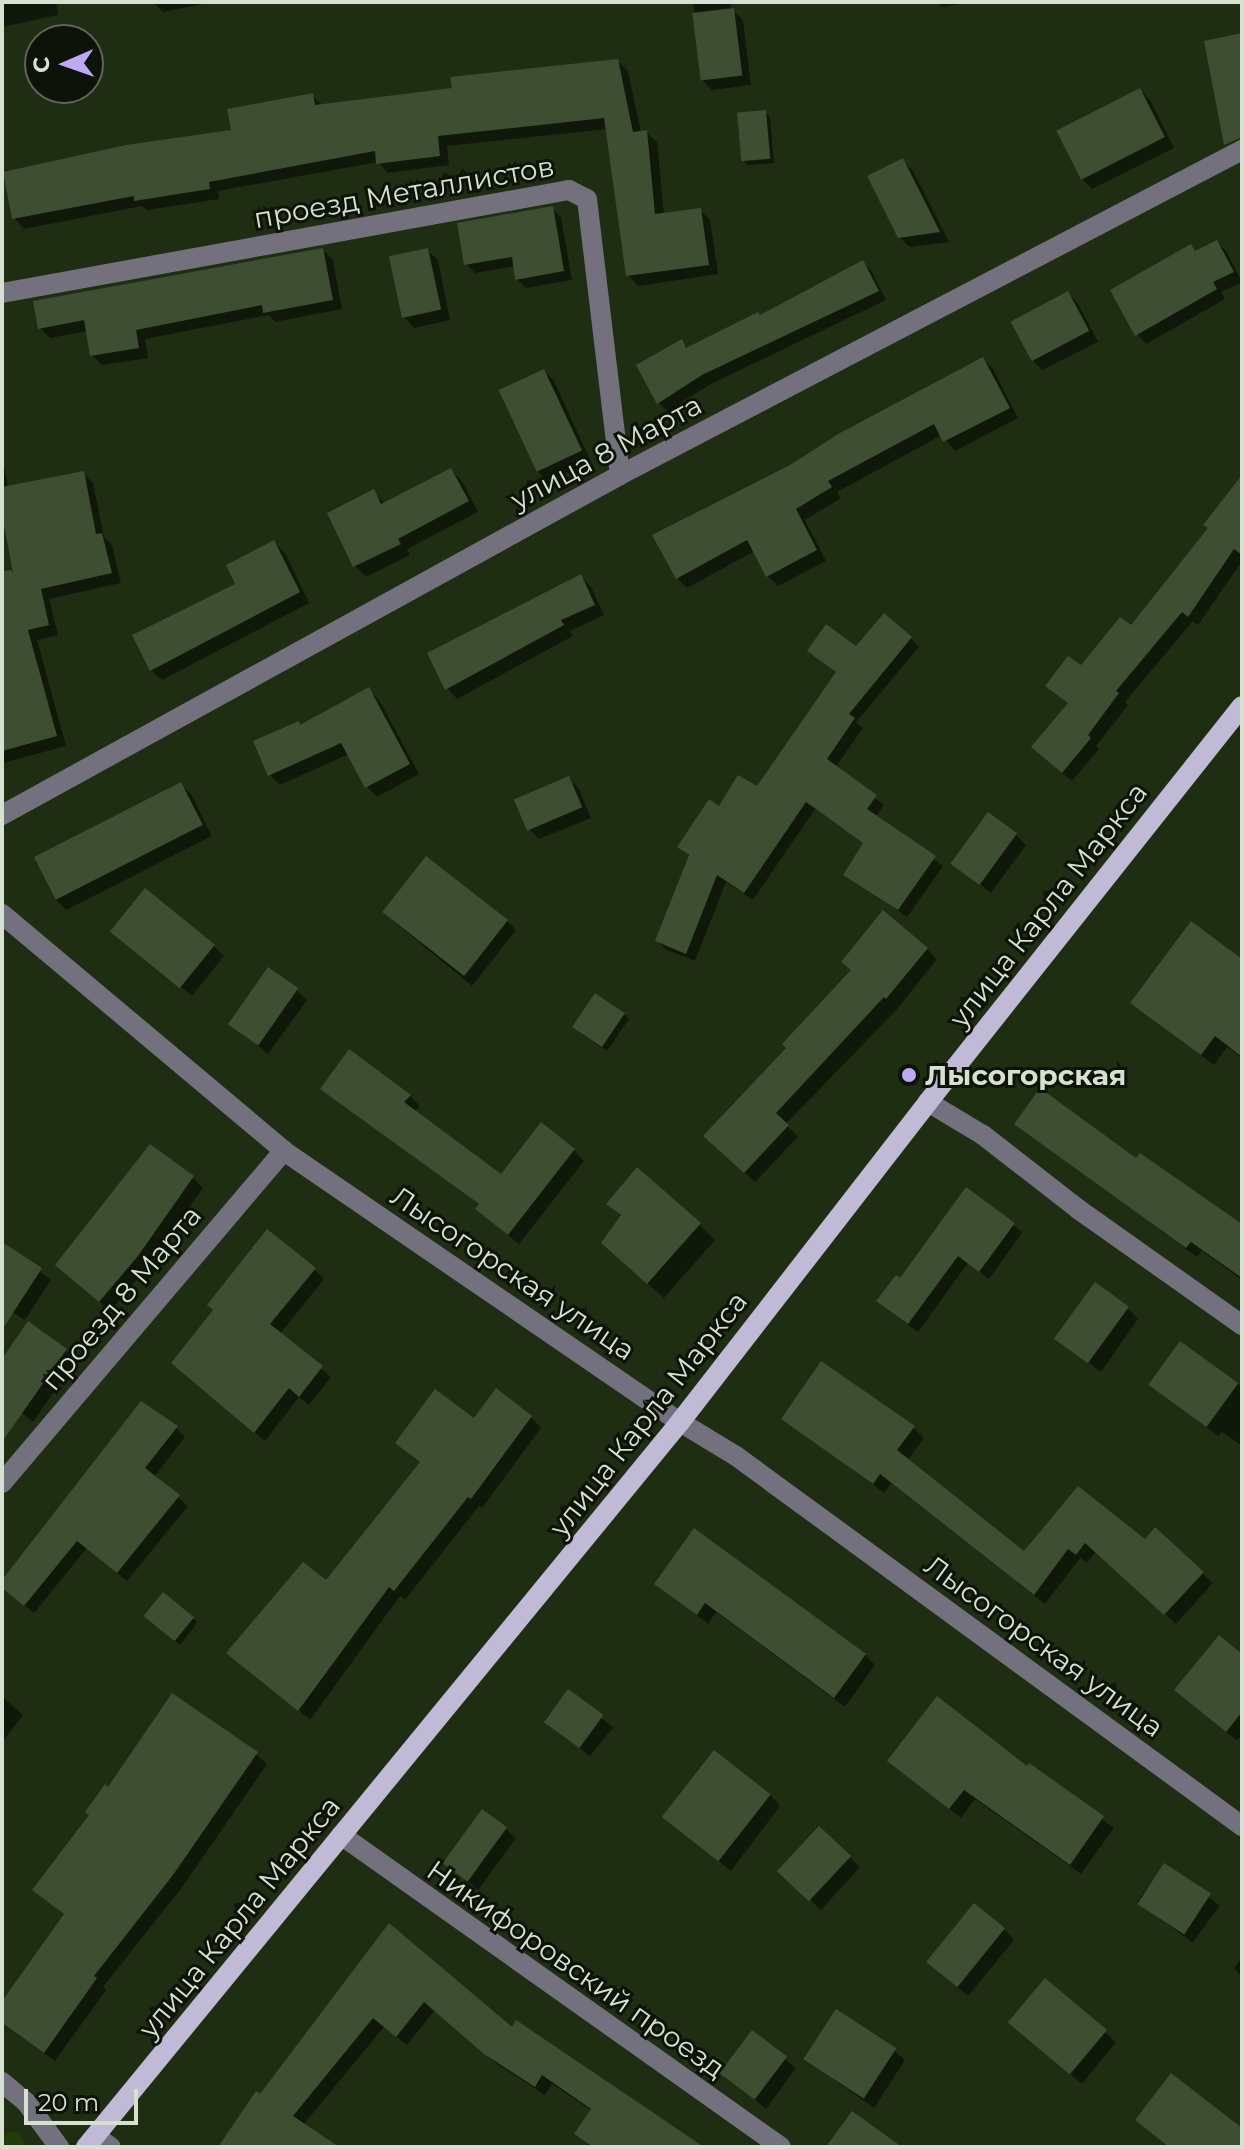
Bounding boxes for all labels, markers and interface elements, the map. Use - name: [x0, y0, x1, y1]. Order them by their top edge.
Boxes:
- north arrow: [24, 24, 104, 104]
- text: С: [28, 56, 55, 73]
- street label: проезд Металлистов: [251, 149, 557, 235]
- street label: улица 8 Марта: [505, 388, 707, 516]
- street label: улица Карла Маркса: [942, 776, 1154, 1034]
- place label: Лысогорская: [925, 1058, 1126, 1092]
- marker: Лысогорская: [900, 1066, 918, 1084]
- street label: Лысогорская улица: [385, 1179, 641, 1367]
- street label: проезд 8 Марта: [34, 1199, 208, 1397]
- street label: улица Карла Маркса: [542, 1285, 754, 1543]
- street label: Лысогорская улица: [918, 1548, 1170, 1744]
- street label: улица Карла Маркса: [131, 1789, 347, 2045]
- street label: Никифоровский проезд: [421, 1853, 731, 2085]
- scale bar: [28, 2073, 142, 2123]
- text: 20 m: [38, 2088, 99, 2117]

